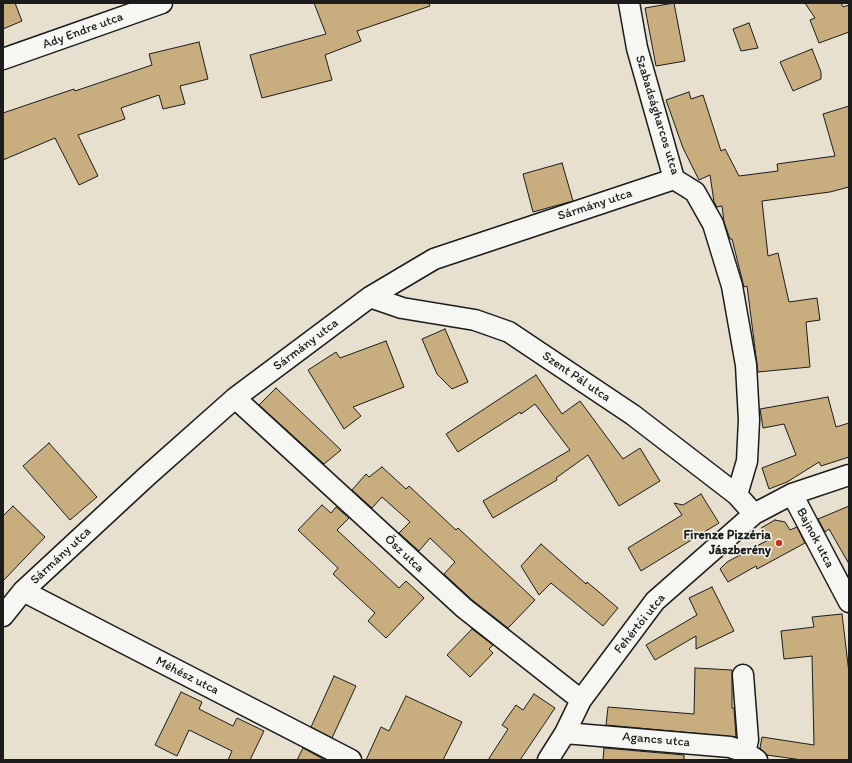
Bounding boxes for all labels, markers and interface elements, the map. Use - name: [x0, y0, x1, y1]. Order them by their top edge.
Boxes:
- street label: Ady Endre utca: [41, 9, 125, 53]
- street label: Szabadságharcos utca: [631, 53, 683, 177]
- street label: Sármány utca: [556, 186, 634, 224]
- street label: Sármány utca: [270, 316, 342, 374]
- street label: Szent Pál utca: [539, 348, 613, 406]
- street label: Bajnok utca: [793, 505, 837, 571]
- street label: Sármány utca: [27, 524, 95, 588]
- place label: Firenze Pizzéria Jászberény: [683, 528, 771, 559]
- street label: Ősz utca: [381, 532, 427, 576]
- marker: Firenze Pizzéria Jászberény: [774, 538, 784, 548]
- street label: Fehértói utca: [611, 591, 669, 657]
- street label: Méhész utca: [153, 653, 221, 699]
- street label: Agancs utca: [622, 729, 690, 751]

